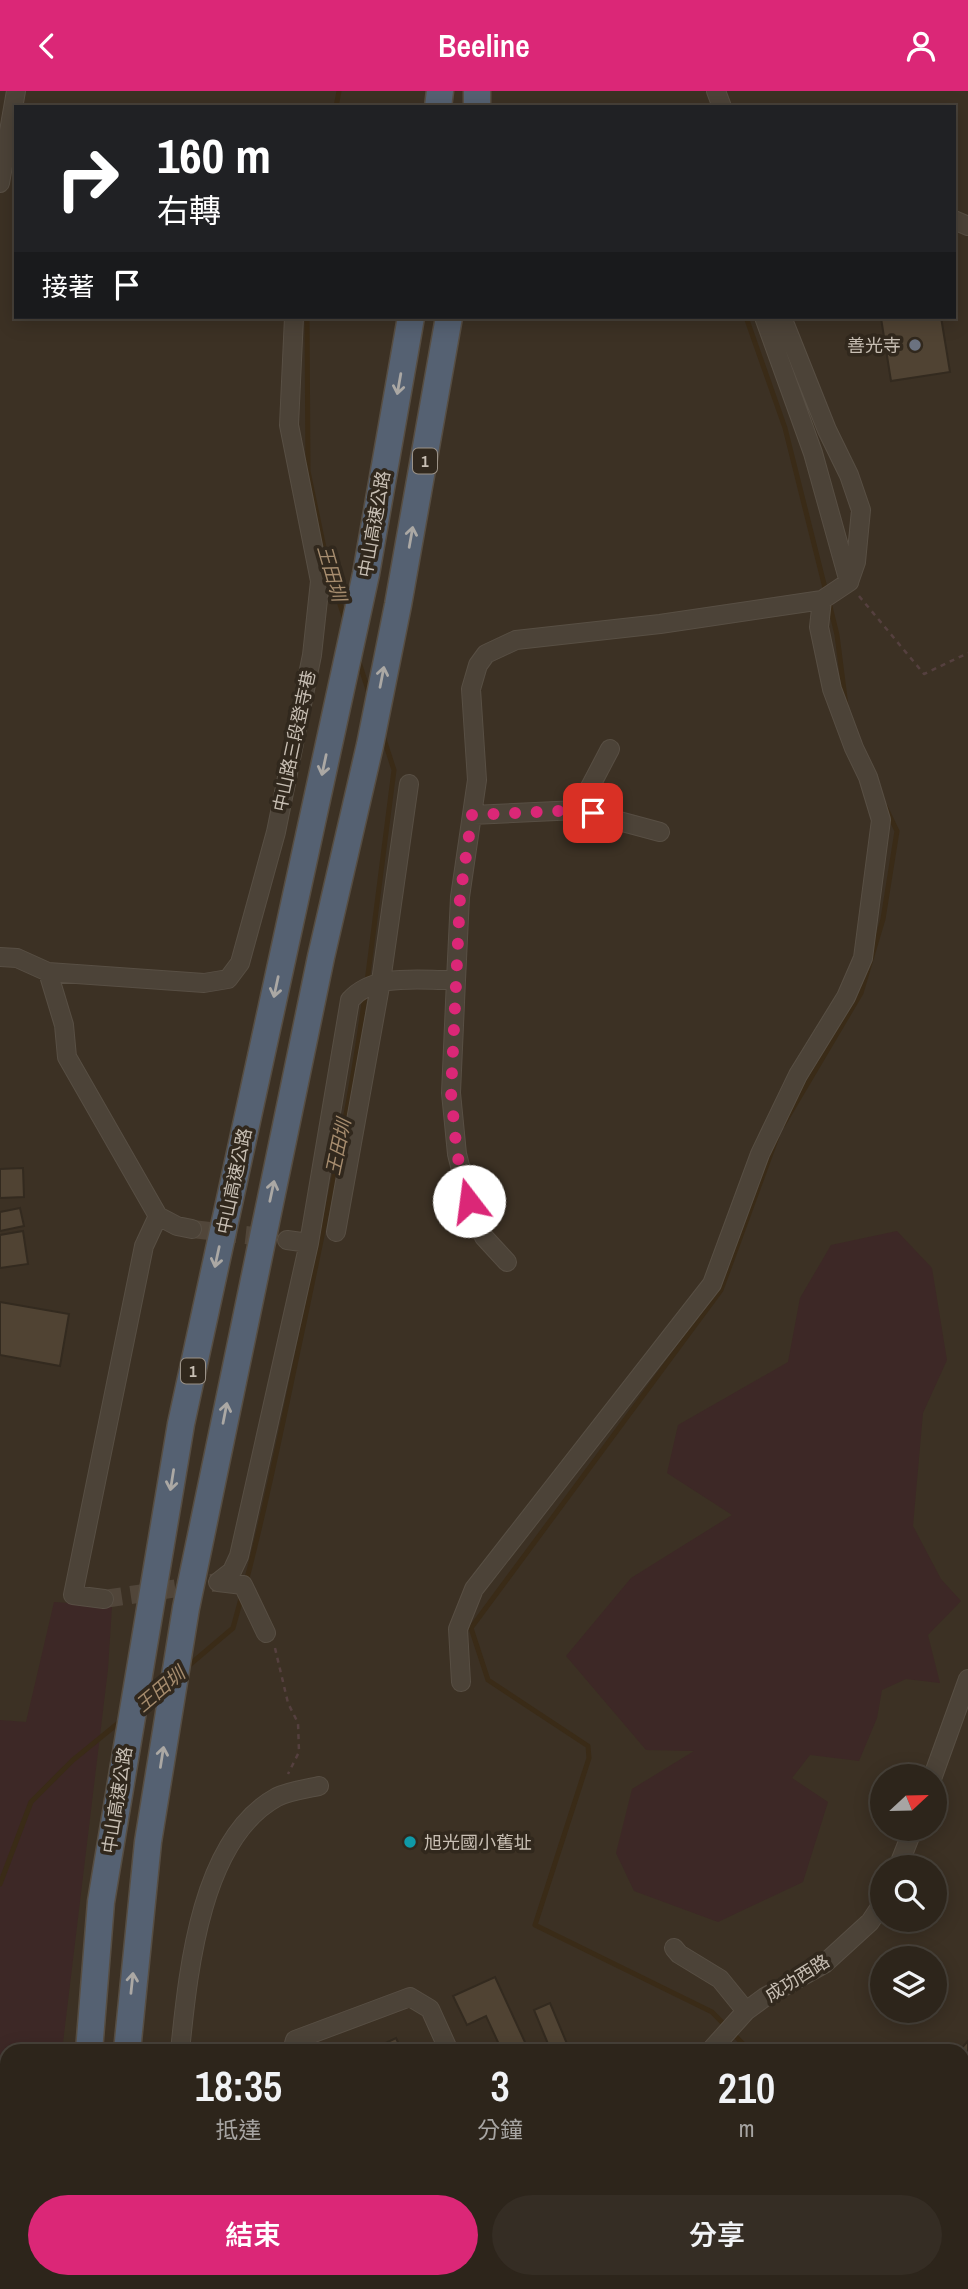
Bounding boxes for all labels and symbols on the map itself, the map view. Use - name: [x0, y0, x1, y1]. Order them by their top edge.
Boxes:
- place label: 善光寺: [847, 333, 901, 358]
- marker: 善光寺: [907, 337, 923, 353]
- one-way arrow: [392, 372, 405, 395]
- road number: 1: [413, 449, 437, 473]
- street label: 中山高速公路: [352, 469, 396, 579]
- one-way arrow: [404, 526, 418, 549]
- water label: 王田圳: [312, 542, 353, 607]
- one-way arrow: [376, 666, 390, 689]
- street label: 中山路三段登寺巷: [267, 668, 321, 814]
- one-way arrow: [316, 753, 330, 776]
- pin: [563, 783, 623, 843]
- one-way arrow: [268, 975, 282, 998]
- water label: 王田圳: [319, 1113, 357, 1178]
- street label: 中山高速公路: [211, 1126, 257, 1236]
- position arrow: [432, 1164, 506, 1238]
- one-way arrow: [265, 1180, 279, 1203]
- one-way arrow: [210, 1245, 224, 1268]
- road number: 1: [181, 1359, 205, 1383]
- one-way arrow: [219, 1402, 233, 1425]
- one-way arrow: [165, 1468, 178, 1491]
- water label: 王田圳: [130, 1659, 192, 1717]
- street label: 中山高速公路: [96, 1745, 138, 1855]
- one-way arrow: [156, 1747, 169, 1769]
- north arrow: [870, 1764, 947, 1841]
- place label: 旭光國小舊址: [424, 1830, 532, 1855]
- marker: 旭光國小舊址: [402, 1834, 418, 1850]
- street label: 成功西路: [760, 1948, 834, 2008]
- one-way arrow: [126, 1972, 139, 1995]

